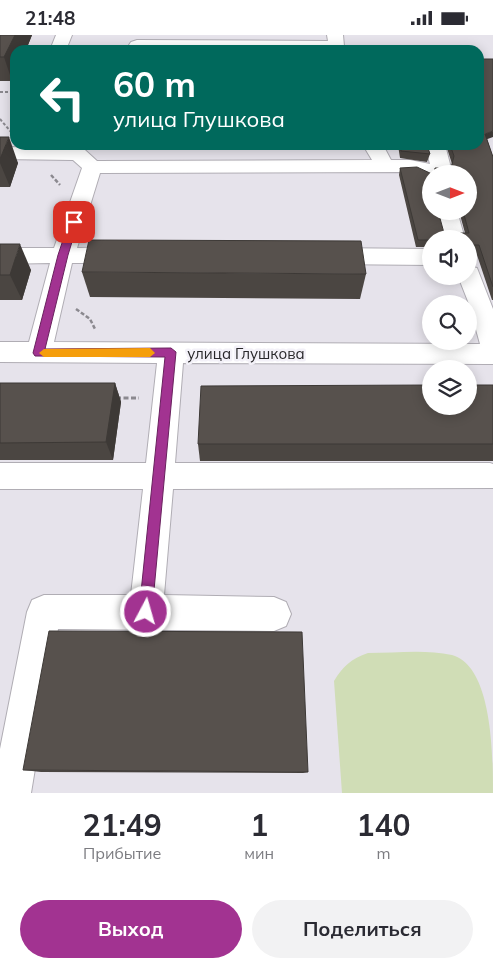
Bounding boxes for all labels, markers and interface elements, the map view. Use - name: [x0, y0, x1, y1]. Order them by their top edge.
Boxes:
- text: 21:48: [25, 6, 75, 30]
- text: 60 m: [113, 62, 196, 106]
- icon: left: [30, 65, 95, 130]
- text: улица Глушкова: [113, 105, 285, 133]
- north arrow: [422, 165, 478, 220]
- map controls: [422, 165, 477, 415]
- pin: [53, 201, 95, 243]
- icon: arrive: [60, 208, 88, 236]
- button: sound: [422, 230, 477, 285]
- button: search: [422, 295, 477, 350]
- street label: улица Глушкова: [187, 344, 305, 363]
- button: layers: [422, 360, 477, 415]
- position arrow: [119, 585, 171, 637]
- text: 21:49: [82, 806, 162, 844]
- text: 1: [250, 806, 268, 844]
- text: 140: [357, 806, 411, 844]
- text: Прибытие: [83, 843, 161, 863]
- text: мин: [244, 843, 274, 863]
- text: m: [377, 843, 391, 863]
- button: Выход: [20, 900, 242, 958]
- button: Поделиться: [252, 900, 473, 958]

